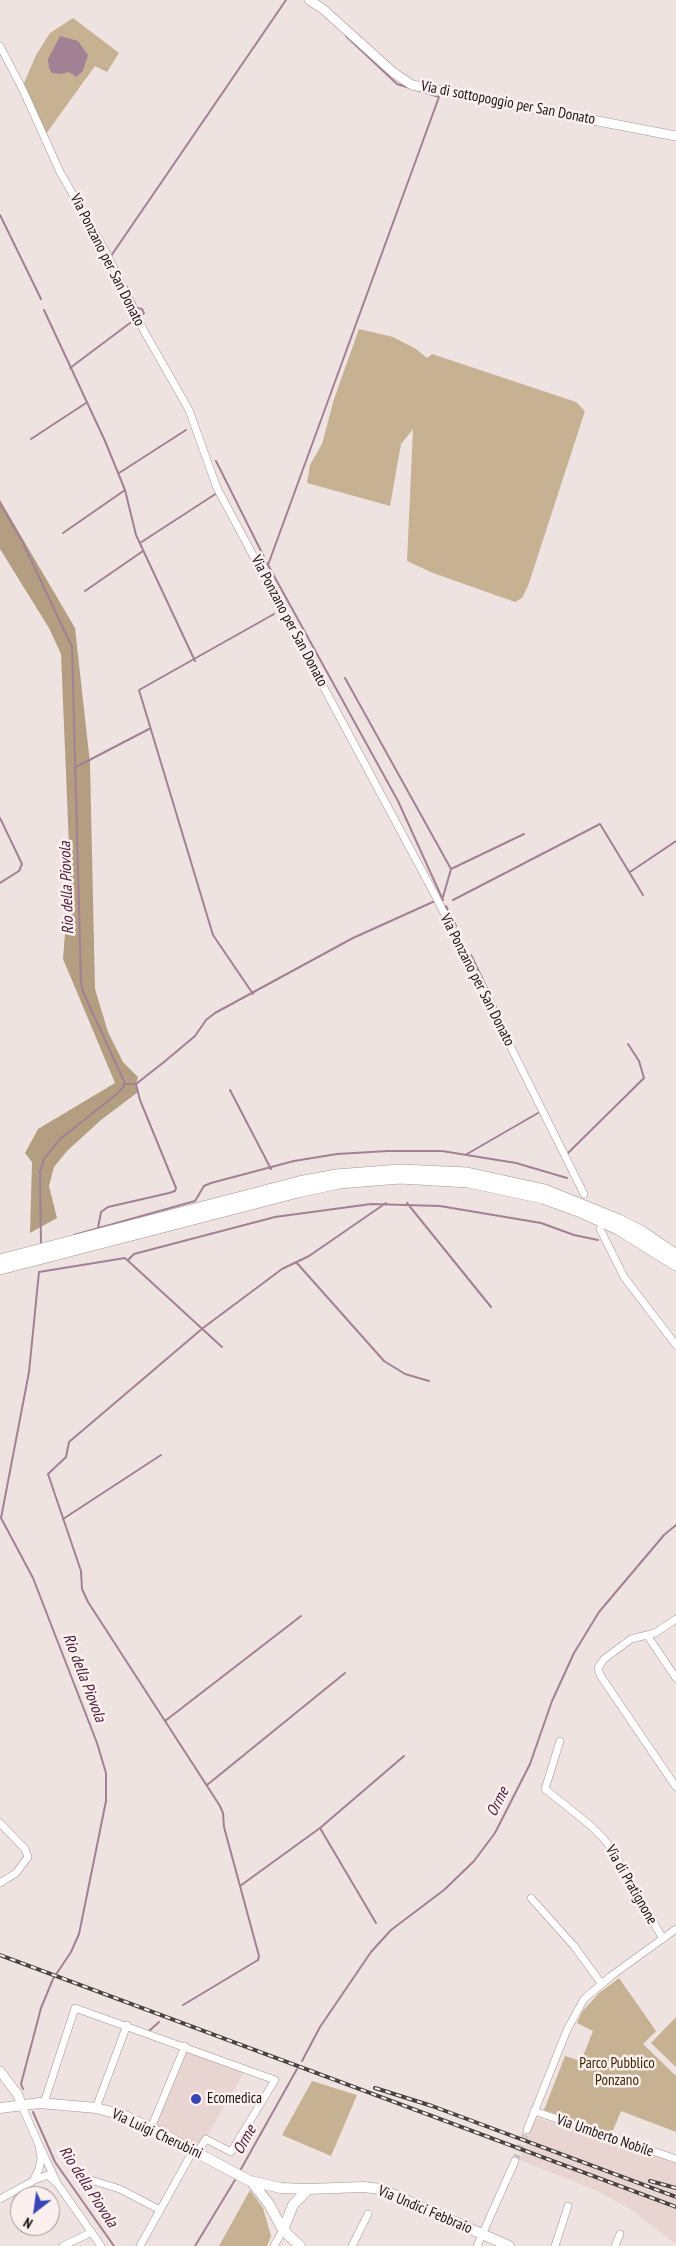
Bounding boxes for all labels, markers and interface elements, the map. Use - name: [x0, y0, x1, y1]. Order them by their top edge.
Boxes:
- street label: Via di sottopoggio per San Donato: [419, 77, 597, 129]
- street label: Via Ponzano per San Donato: [66, 191, 148, 329]
- street label: Via Ponzano per San Donato: [247, 552, 331, 690]
- water label: Rio della Piovola: [56, 841, 78, 935]
- street label: Via Ponzano per San Donato: [436, 911, 518, 1049]
- water label: Rio della Piovola: [58, 1631, 110, 1725]
- water label: Orme: [483, 1784, 513, 1820]
- street label: Via di Pratignone: [601, 1842, 661, 1928]
- park label: Parco Pubblico Ponzano: [579, 2055, 655, 2090]
- place label: Ecomedica: [207, 2090, 262, 2108]
- marker: Ecomedica: [189, 2092, 203, 2106]
- street label: Via Luigi Cherubini: [109, 2105, 205, 2163]
- street label: Via Umberto Nobile: [554, 2111, 656, 2161]
- water label: Orme: [229, 2122, 261, 2158]
- water label: Rio della Piovola: [55, 2143, 121, 2231]
- street label: Via Undici Febbraio: [375, 2182, 475, 2238]
- north arrow: [10, 2186, 60, 2236]
- text: N: [20, 2213, 36, 2233]

